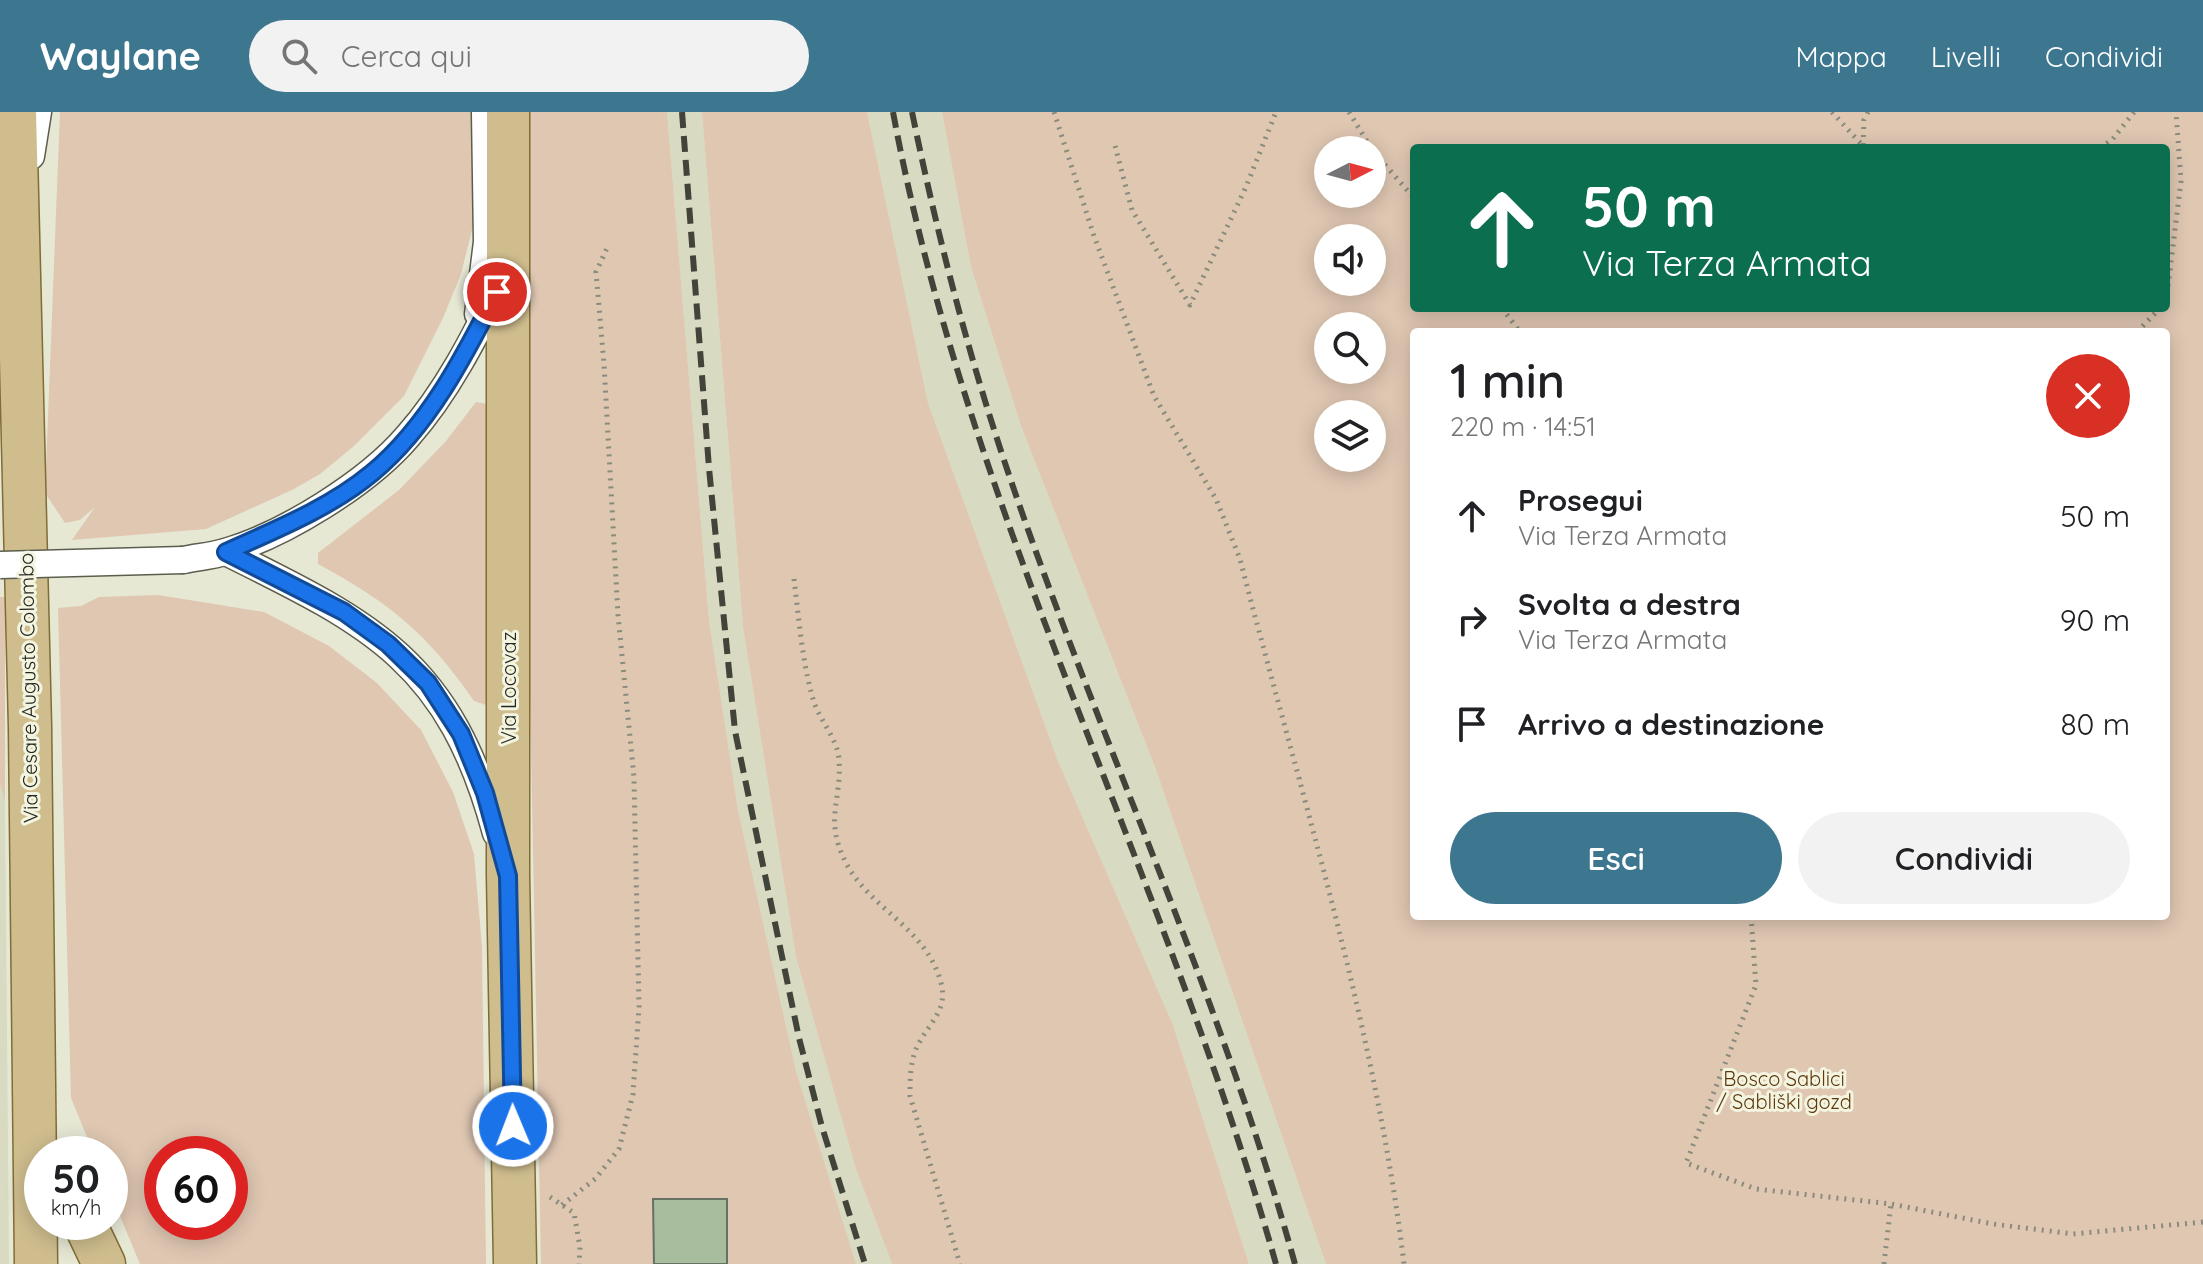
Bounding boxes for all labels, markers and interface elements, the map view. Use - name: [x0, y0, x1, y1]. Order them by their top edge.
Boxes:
- search box: [249, 20, 809, 92]
- text: Waylane: [40, 32, 201, 80]
- icon: search: [277, 34, 321, 78]
- text: Cerca qui: [341, 37, 472, 75]
- text: Mappa: [1796, 39, 1887, 74]
- text: Livelli: [1931, 39, 2001, 74]
- text: Condividi: [2045, 39, 2163, 74]
- north arrow: [1314, 136, 1386, 208]
- map controls: [1314, 136, 1386, 472]
- text: 50 m: [1582, 171, 1716, 241]
- icon: ahead: [1450, 176, 1554, 280]
- button: sound: [1314, 224, 1386, 296]
- text: Via Terza Armata: [1582, 240, 1872, 285]
- pin: [463, 258, 531, 326]
- icon: arrive: [475, 270, 519, 314]
- button: search: [1314, 312, 1386, 384]
- text: 1 min: [1450, 350, 1565, 410]
- button: close: [2046, 354, 2130, 438]
- button: layers: [1314, 400, 1386, 472]
- text: 220 m · 14:51: [1450, 410, 1596, 443]
- text: Prosegui: [1518, 481, 1643, 519]
- icon: ahead: [1450, 494, 1494, 538]
- text: 50 m: [2060, 497, 2130, 535]
- text: Via Terza Armata: [1518, 519, 1727, 552]
- street label: Via Cesare Augusto Colombo: [13, 553, 43, 823]
- text: Svolta a destra: [1518, 585, 1741, 623]
- icon: right: [1450, 598, 1494, 642]
- text: 90 m: [2060, 601, 2130, 639]
- text: Via Terza Armata: [1518, 623, 1727, 656]
- street label: Via Locovaz: [496, 632, 521, 744]
- icon: arrive: [1450, 702, 1494, 746]
- text: Arrivo a destinazione: [1518, 705, 1824, 743]
- text: 80 m: [2060, 705, 2130, 743]
- button: Esci: [1450, 812, 1782, 904]
- button: Condividi: [1798, 812, 2130, 904]
- park label: Bosco Sablici / Sabliški gozd: [1716, 1066, 1852, 1114]
- position arrow: [471, 1084, 555, 1168]
- speed limit sign: 60: [144, 1136, 248, 1240]
- text: 50: [52, 1153, 100, 1203]
- text: km/h: [51, 1195, 101, 1220]

